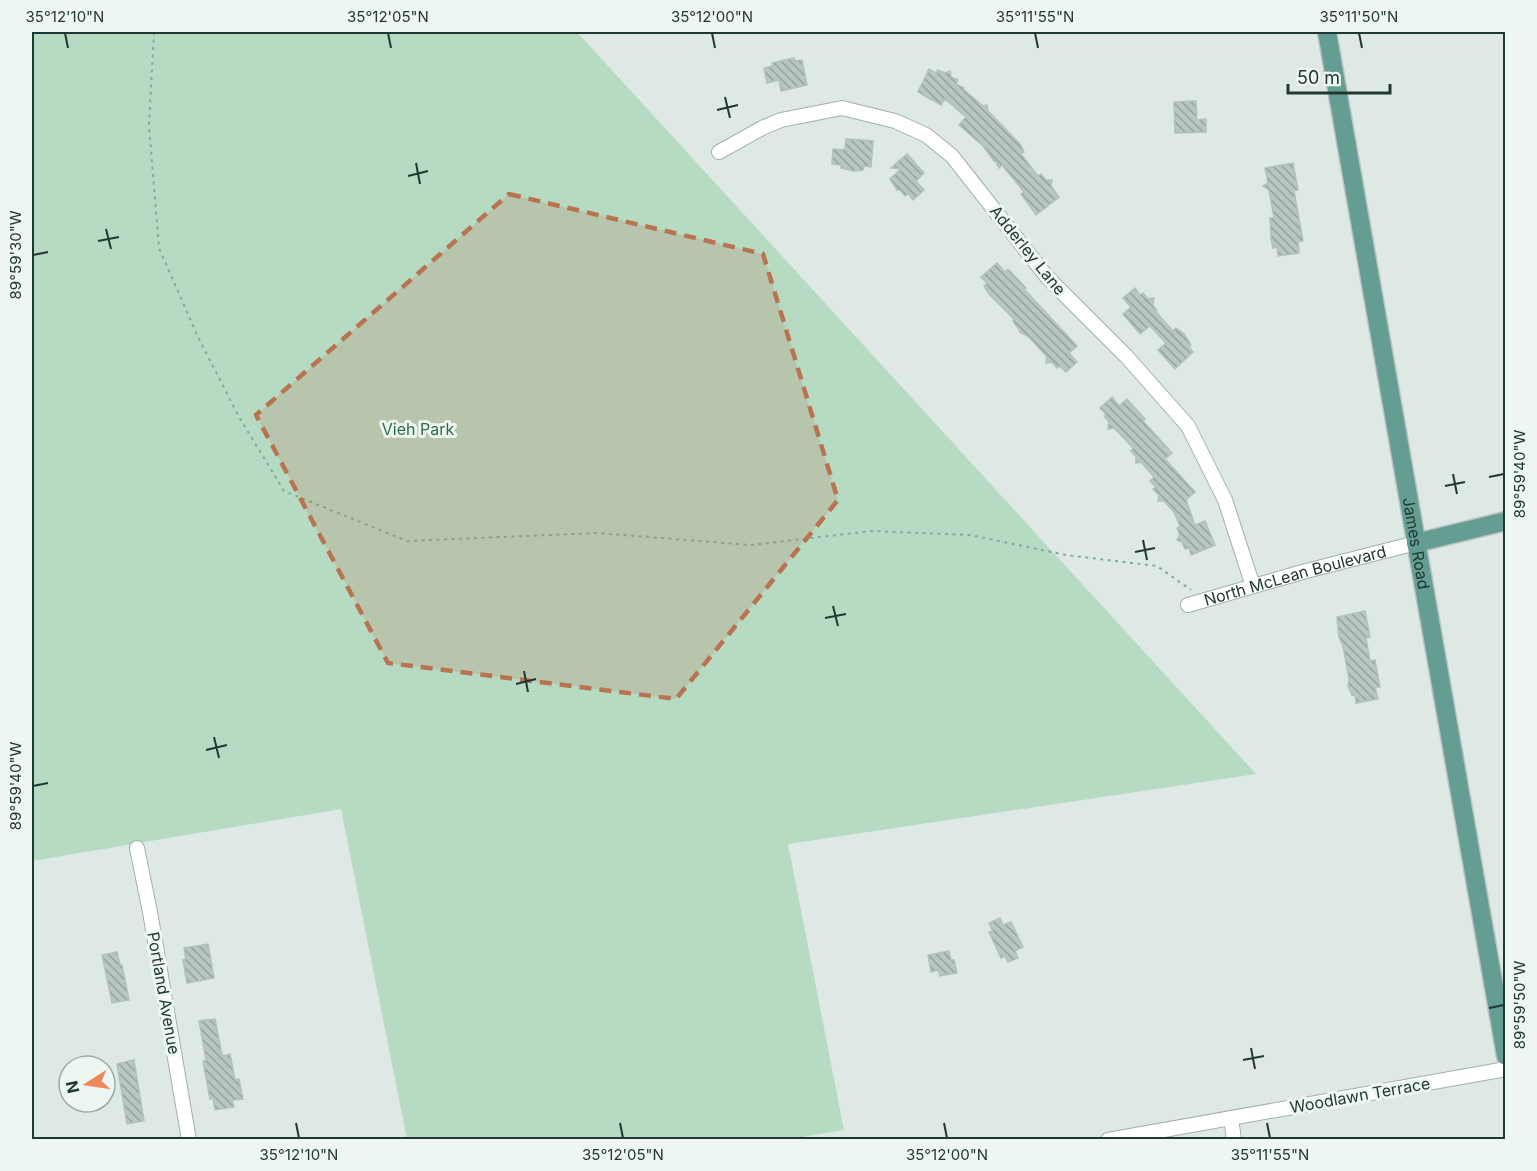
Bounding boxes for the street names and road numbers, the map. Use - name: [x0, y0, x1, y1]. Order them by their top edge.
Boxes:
- street label: Adderley Lane: [986, 201, 1070, 299]
- street label: James Road: [1399, 496, 1434, 591]
- street label: North McLean Boulevard: [1202, 541, 1388, 610]
- street label: Portland Avenue: [143, 930, 185, 1056]
- street label: Woodlawn Terrace: [1288, 1073, 1432, 1117]

